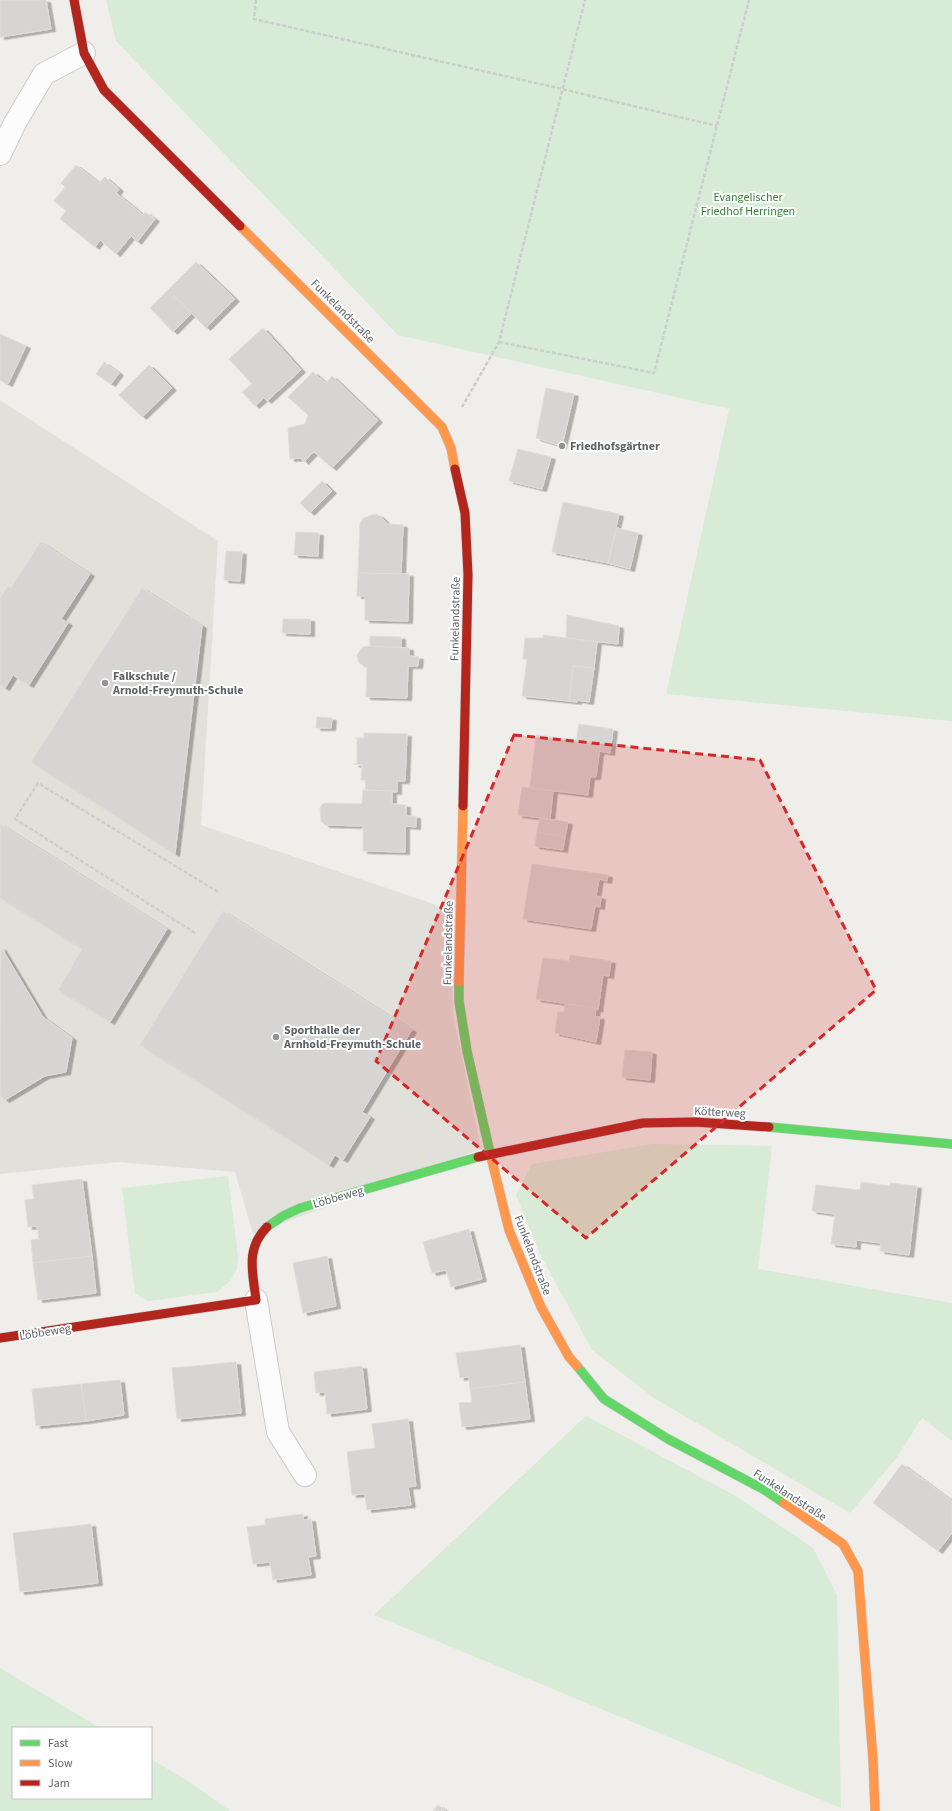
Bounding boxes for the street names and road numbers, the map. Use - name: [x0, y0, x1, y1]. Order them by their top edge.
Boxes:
- street label: Funkelandstraße: [307, 275, 379, 347]
- street label: Funkelandstraße: [446, 577, 465, 661]
- street label: Funkelandstraße: [439, 901, 458, 985]
- street label: Kötterweg: [694, 1103, 746, 1122]
- street label: Löbbeweg: [311, 1182, 365, 1213]
- street label: Funkelandstraße: [509, 1213, 556, 1298]
- street label: Löbbeweg: [18, 1320, 72, 1345]
- street label: Funkelandstraße: [750, 1465, 830, 1526]

